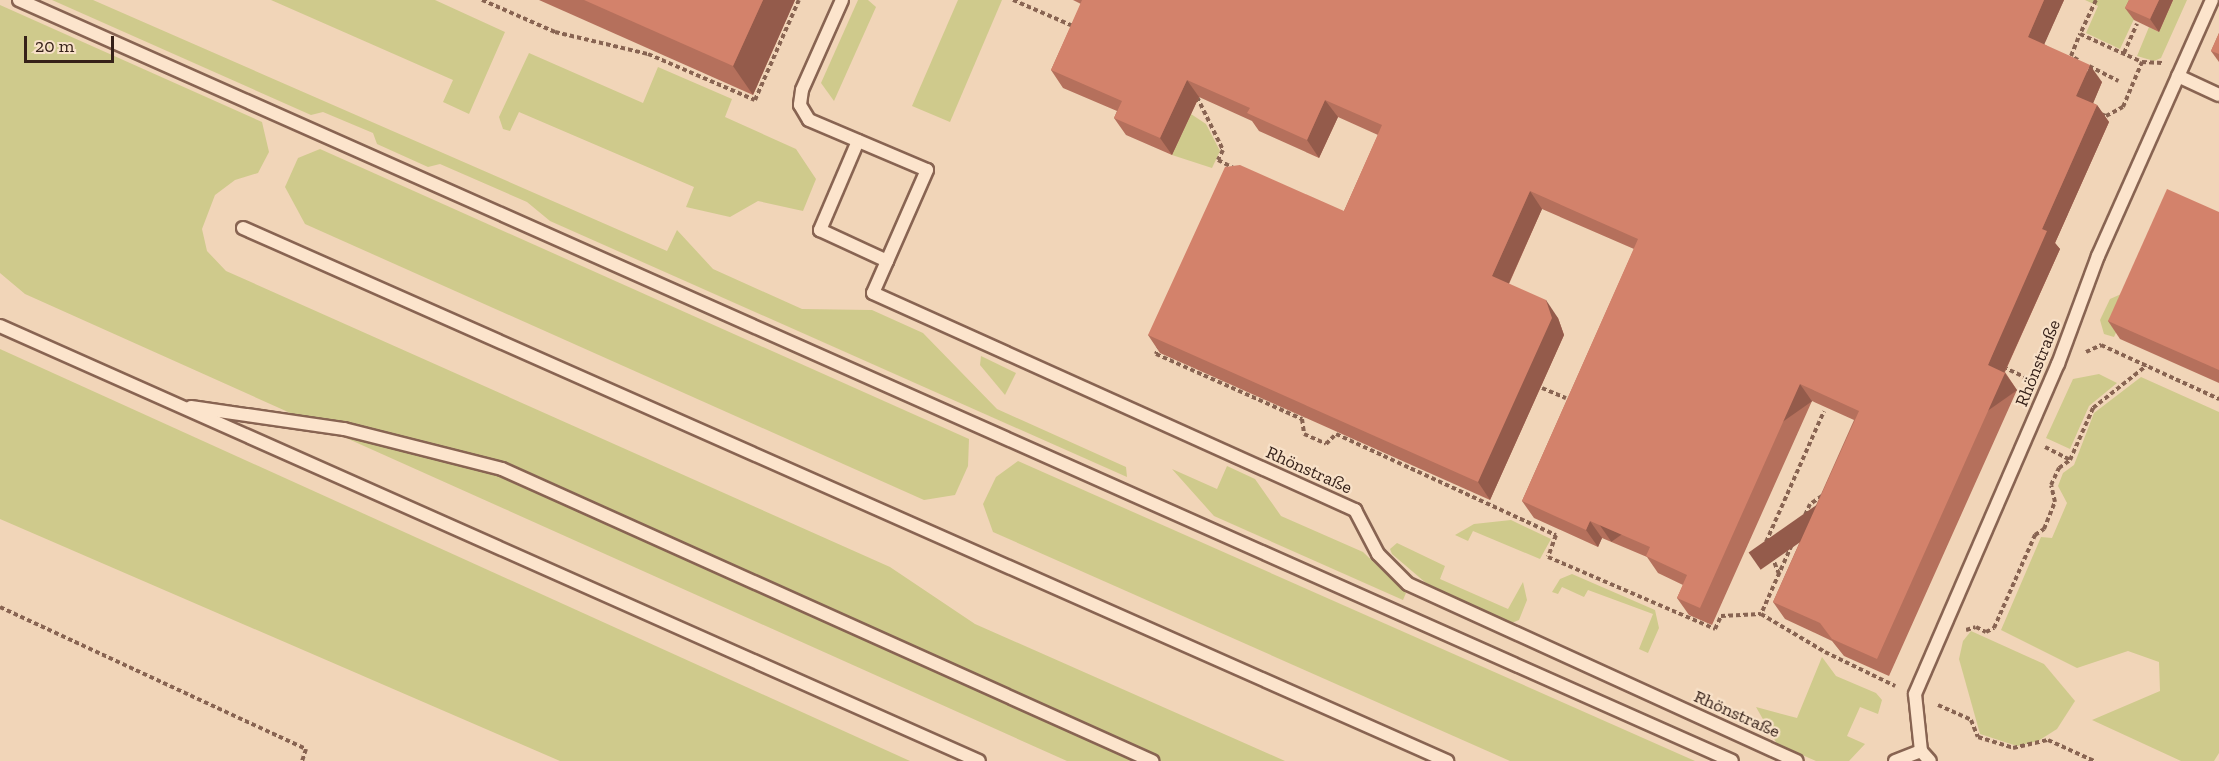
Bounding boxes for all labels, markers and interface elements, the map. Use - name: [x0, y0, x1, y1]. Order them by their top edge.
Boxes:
- scale bar: [27, 24, 117, 62]
- text: 20 m: [35, 35, 74, 57]
- street label: Rhönstraße: [2011, 316, 2065, 410]
- street label: Rhönstraße: [1263, 441, 1355, 499]
- street label: Rhönstraße: [1691, 685, 1783, 743]

